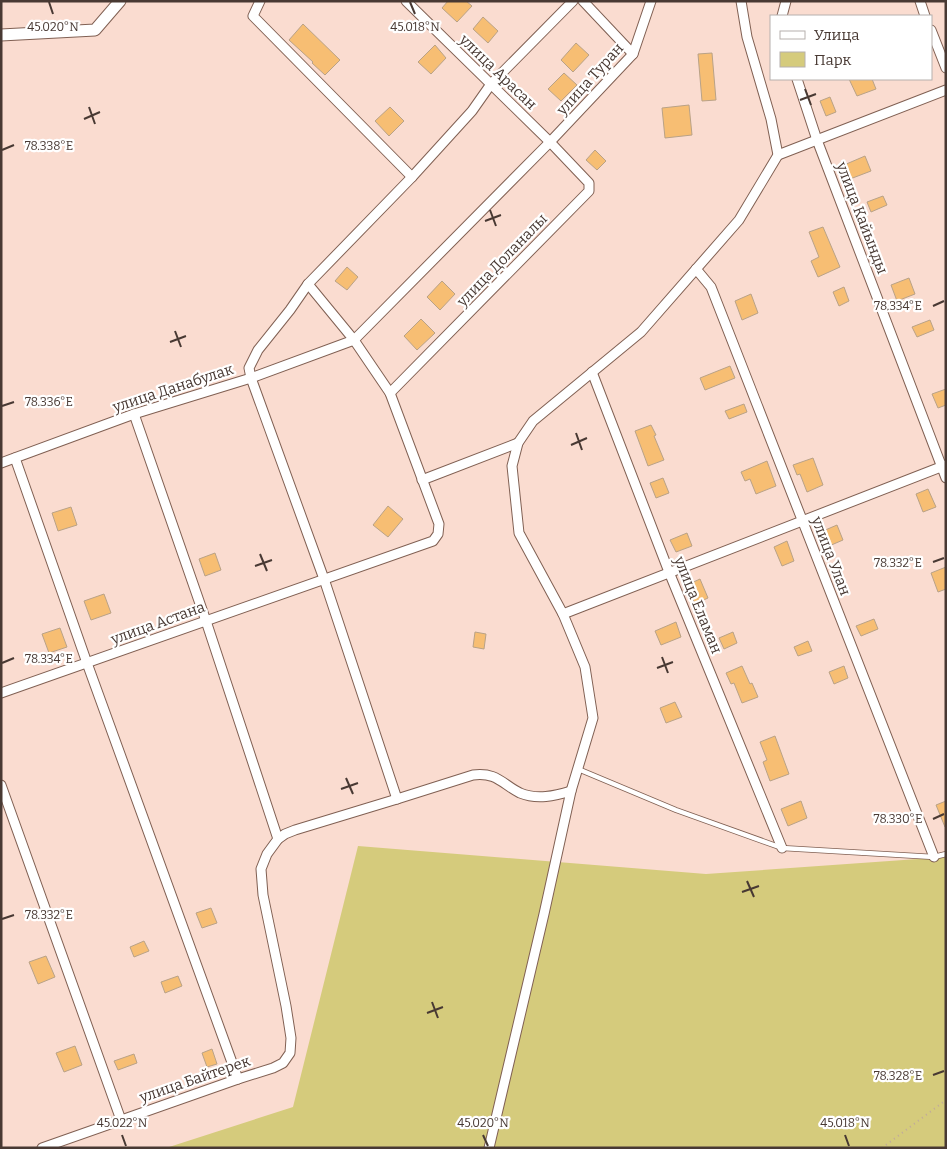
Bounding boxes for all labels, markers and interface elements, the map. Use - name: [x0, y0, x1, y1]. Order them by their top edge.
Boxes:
- legend: [770, 15, 932, 80]
- text: 45.020°N: [27, 20, 79, 34]
- text: 45.018°N: [390, 20, 440, 34]
- text: Улица: [814, 26, 860, 44]
- street label: улица Арасан: [455, 30, 540, 113]
- street label: улица Туран: [552, 39, 627, 120]
- text: Парк: [814, 51, 852, 69]
- text: 78.338°E: [25, 139, 73, 153]
- street label: улица Кайынды: [832, 159, 892, 276]
- street label: улица Доланалы: [452, 210, 551, 311]
- text: 78.334°E: [874, 299, 922, 313]
- street label: улица Данабулак: [110, 360, 236, 416]
- text: 78.336°E: [25, 395, 73, 409]
- street label: улица Улан: [807, 513, 854, 598]
- street label: улица Еламан: [670, 553, 726, 656]
- text: 78.332°E: [874, 556, 922, 570]
- street label: улица Астана: [108, 598, 207, 649]
- text: 78.334°E: [25, 652, 73, 666]
- text: 78.330°E: [874, 812, 922, 826]
- text: 78.332°E: [25, 908, 73, 922]
- street label: улица Байтерек: [136, 1052, 253, 1107]
- text: 78.328°E: [874, 1069, 922, 1083]
- text: 45.022°N: [97, 1116, 148, 1130]
- text: 45.020°N: [457, 1116, 509, 1130]
- text: 45.018°N: [820, 1116, 870, 1130]

